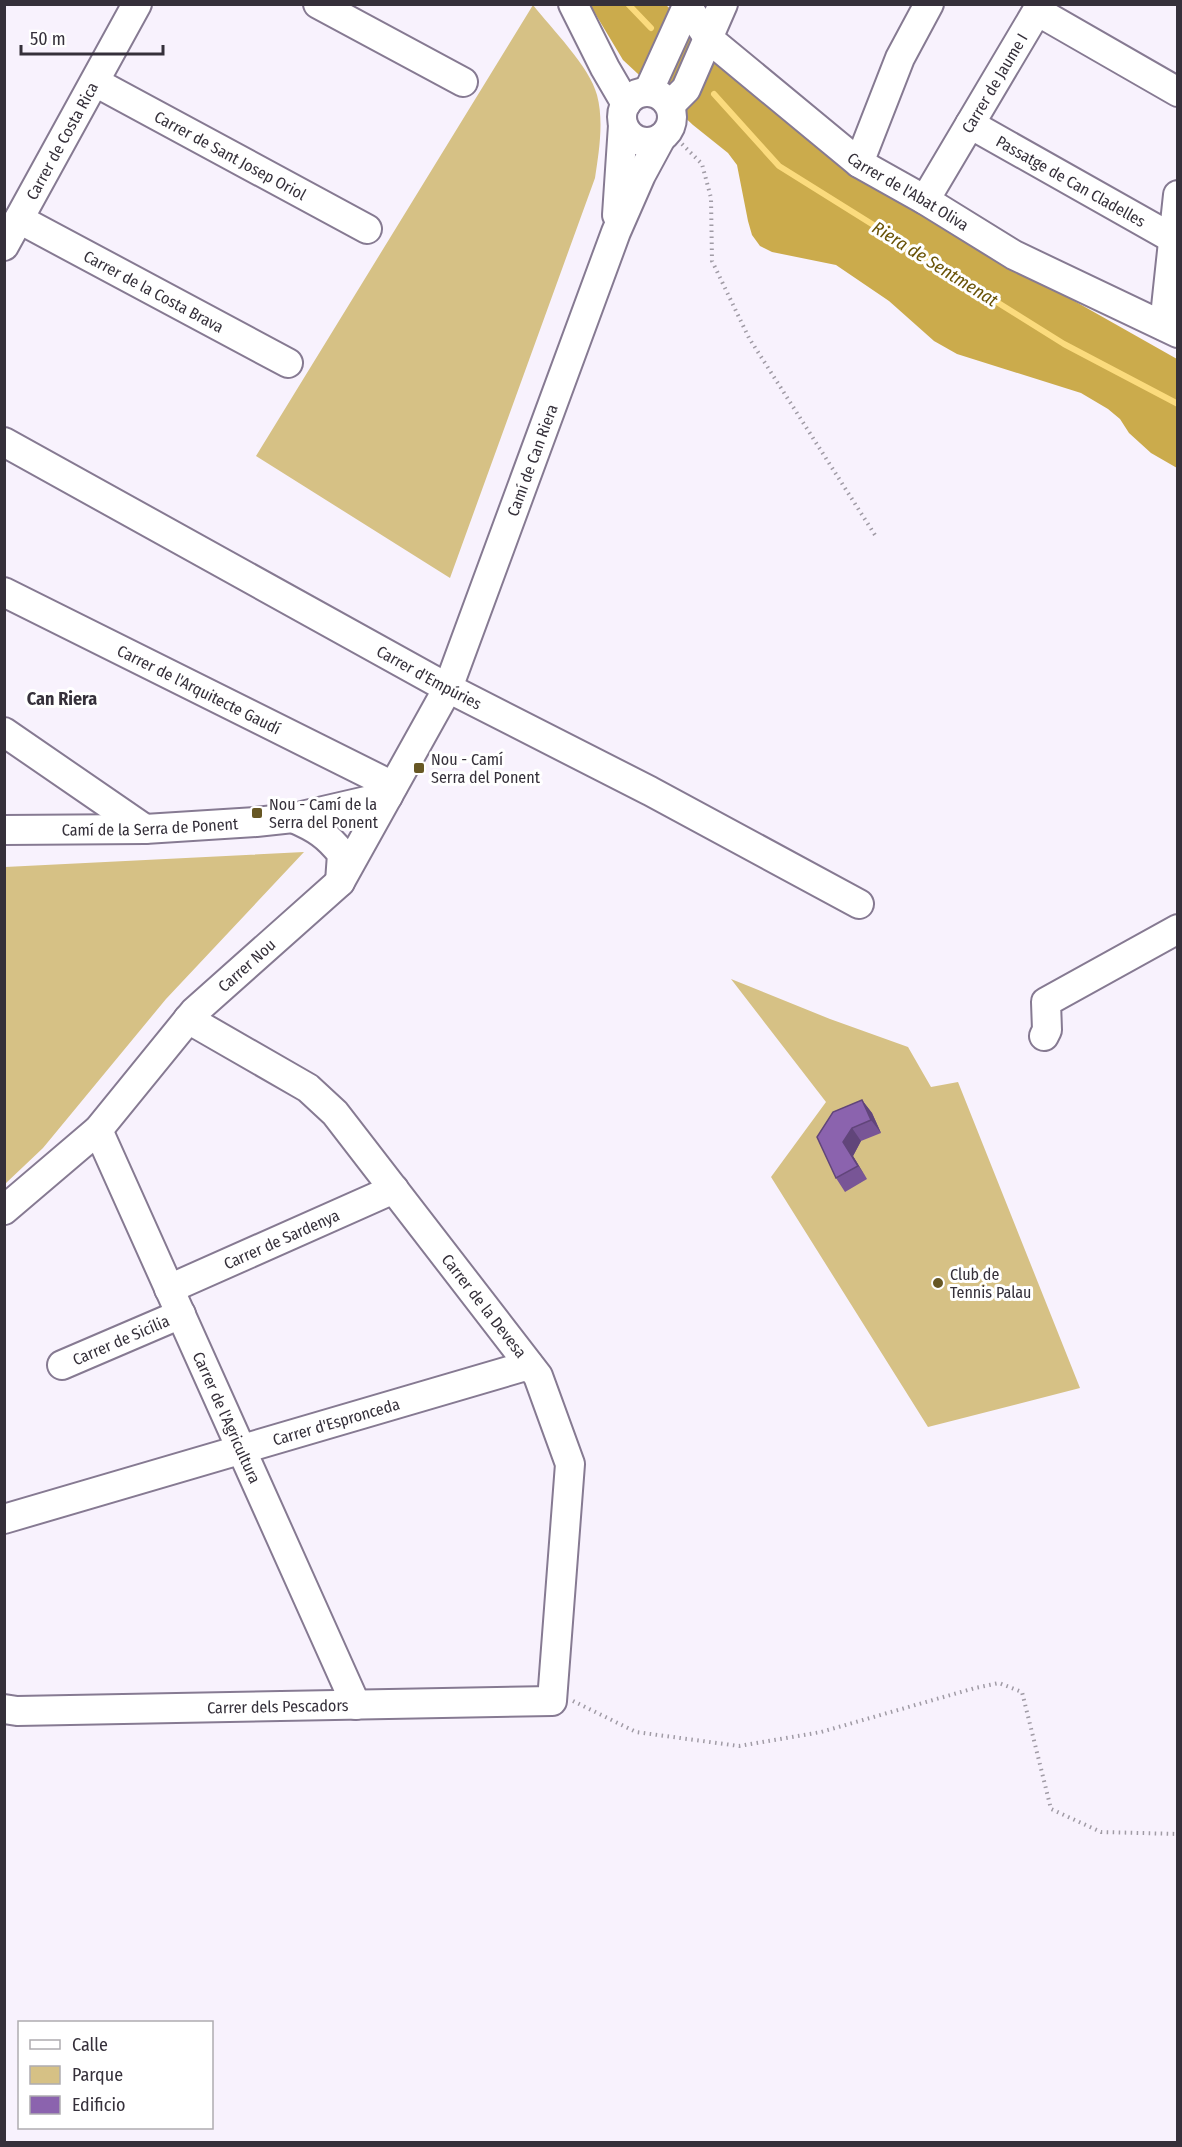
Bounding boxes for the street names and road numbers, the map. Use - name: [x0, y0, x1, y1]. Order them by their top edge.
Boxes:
- street label: Carrer de Jaume I: [957, 30, 1031, 136]
- street label: Carrer de Costa Rica: [22, 79, 102, 203]
- street label: Carrer de Sant Josep Oriol: [151, 107, 310, 204]
- street label: Passatge de Can Cladelles: [993, 131, 1149, 231]
- street label: Carrer de l'Abat Oliva: [844, 148, 973, 234]
- street label: Carrer de la Costa Brava: [81, 246, 227, 336]
- street label: Camí de Can Riera: [503, 401, 561, 519]
- street label: Carrer de l'Arquitecte Gaudí: [114, 641, 284, 738]
- street label: Carrer d'Empúries: [373, 641, 485, 713]
- street label: Camí de la Serra de Ponent: [62, 814, 240, 839]
- street label: Carrer Nou: [214, 935, 279, 996]
- street label: Carrer de Sardenya: [221, 1205, 342, 1273]
- street label: Carrer de la Devesa: [438, 1250, 530, 1362]
- street label: Carrer de Sicília: [70, 1311, 172, 1369]
- street label: Carrer de l'Agricultura: [189, 1349, 265, 1486]
- street label: Carrer d'Espronceda: [270, 1394, 402, 1449]
- street label: Carrer dels Pescadors: [207, 1695, 349, 1717]

